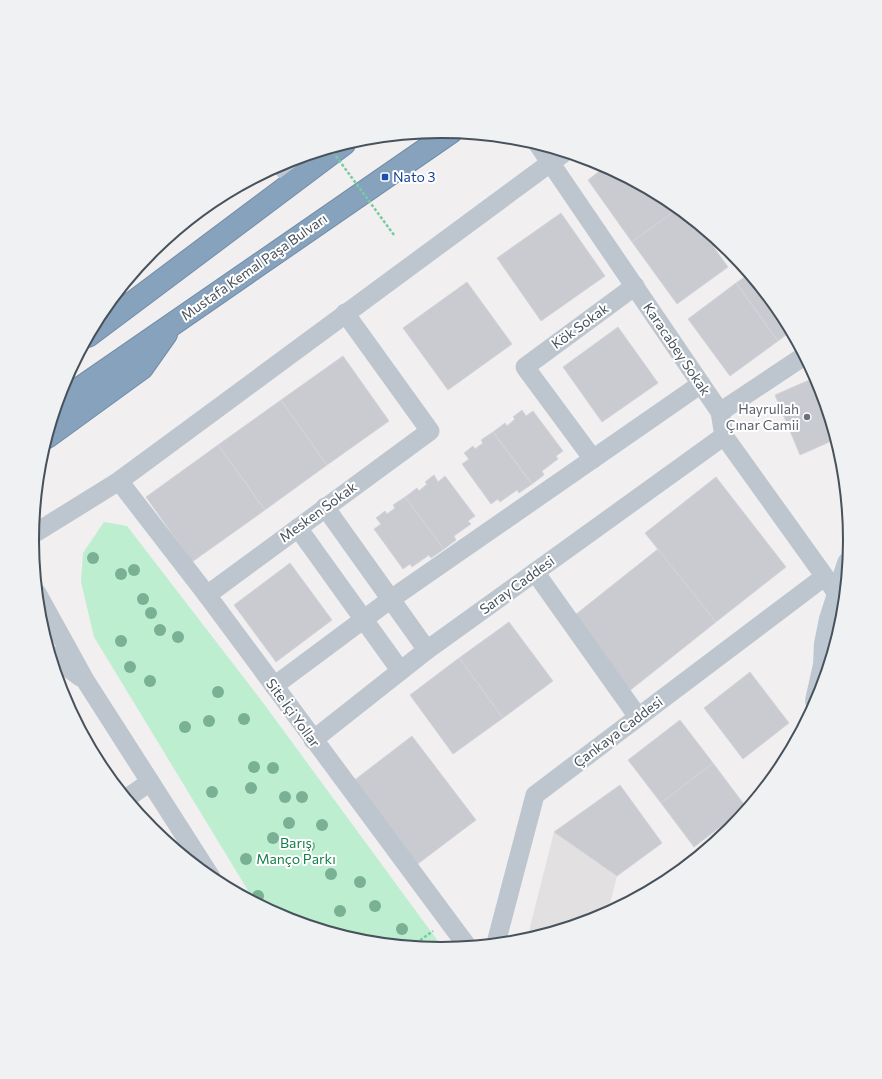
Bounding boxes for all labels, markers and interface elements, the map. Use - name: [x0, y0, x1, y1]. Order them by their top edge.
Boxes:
- place label: Nato 3: [393, 168, 436, 185]
- marker: Nato 3: [380, 172, 390, 182]
- street label: Mustafa Kemal Paşa Bulvarı: [177, 210, 330, 324]
- street label: Kök Sokak: [548, 299, 612, 352]
- street label: Karacabey Sokak: [640, 299, 715, 399]
- place label: Hayrullah Çınar Camii: [726, 400, 799, 433]
- marker: Hayrullah Çınar Camii: [802, 412, 812, 422]
- street label: Mesken Sokak: [276, 478, 360, 545]
- street label: Saray Caddesi: [476, 552, 558, 617]
- street label: Site İçi Yollar: [263, 675, 324, 751]
- street label: Çankaya Caddesi: [570, 693, 666, 771]
- park label: Barış Manço Parkı: [256, 834, 336, 867]

